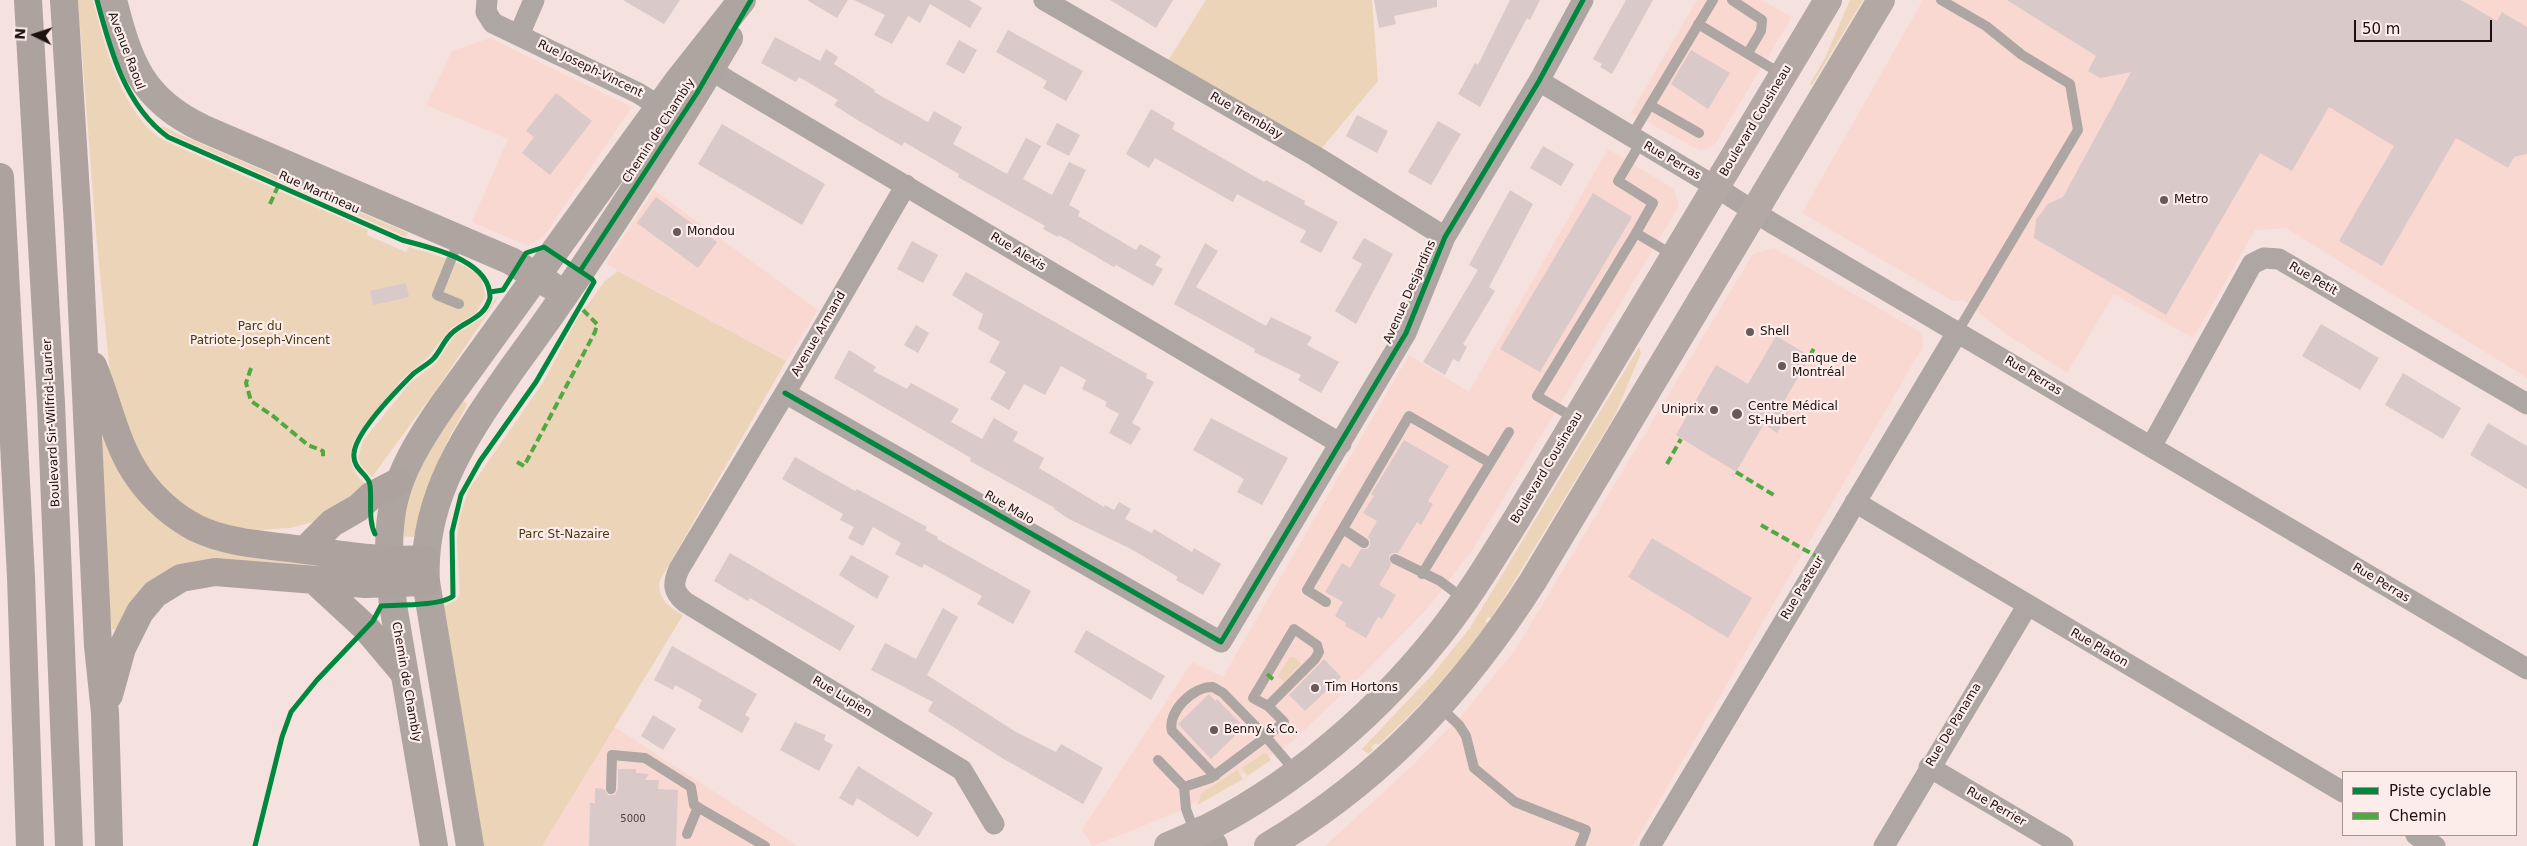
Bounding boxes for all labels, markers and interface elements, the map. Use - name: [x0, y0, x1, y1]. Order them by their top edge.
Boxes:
- north arrow: [10, 10, 60, 60]
- street label: Avenue Raoul: [105, 10, 147, 92]
- scale bar: [2357, 10, 2494, 42]
- text: 50 m: [2362, 20, 2400, 38]
- text: N: [12, 28, 28, 40]
- street label: Rue Joseph-Vincent: [535, 37, 645, 101]
- street label: Boulevard Cousineau: [1717, 63, 1795, 179]
- street label: Chemin de Chambly: [620, 76, 698, 186]
- street label: Rue Tremblay: [1207, 89, 1285, 143]
- street label: Rue Perras: [1641, 139, 1703, 183]
- street label: Rue Martineau: [276, 169, 362, 217]
- place label: Metro: [2174, 193, 2208, 207]
- marker: Metro: [2158, 194, 2170, 206]
- place label: Mondou: [687, 225, 735, 239]
- marker: Mondou: [671, 226, 683, 238]
- street label: Rue Alexis: [988, 230, 1048, 274]
- street label: Avenue Desjardins: [1381, 238, 1439, 346]
- street label: Rue Petit: [2286, 259, 2340, 299]
- street label: Avenue Armand: [789, 289, 849, 379]
- park label: Parc du Patriote-Joseph-Vincent: [190, 320, 330, 348]
- place label: Shell: [1760, 325, 1789, 339]
- marker: Shell: [1744, 326, 1756, 338]
- street label: Boulevard Sir-Wilfrid-Laurier: [40, 339, 64, 507]
- place label: Banque de Montréal: [1792, 352, 1857, 380]
- street label: Rue Perras: [2002, 353, 2064, 399]
- marker: Banque de Montréal: [1776, 360, 1788, 372]
- place label: Centre Médical St-Hubert: [1748, 400, 1838, 428]
- place label: Uniprix: [1661, 403, 1704, 417]
- marker: Uniprix: [1708, 404, 1720, 416]
- marker: Centre Médical St-Hubert: [1730, 407, 1744, 421]
- street label: Boulevard Cousineau: [1508, 410, 1586, 526]
- street label: Rue Malo: [982, 488, 1036, 528]
- park label: Parc St-Nazaire: [518, 528, 610, 542]
- street label: Rue Pasteur: [1778, 554, 1828, 622]
- street label: Rue Perras: [2350, 560, 2412, 606]
- street label: Chemin de Chambly: [388, 621, 424, 743]
- street label: Rue Platon: [2068, 626, 2130, 670]
- street label: Rue Lupien: [810, 674, 874, 720]
- place label: Tim Hortons: [1325, 681, 1398, 695]
- street label: Rue De Panama: [1923, 681, 1985, 769]
- marker: Tim Hortons: [1309, 682, 1321, 694]
- place label: Benny & Co.: [1224, 723, 1298, 737]
- marker: Benny & Co.: [1208, 724, 1220, 736]
- legend: [2342, 771, 2517, 836]
- text: Piste cyclable: [2389, 782, 2491, 800]
- street label: Rue Perrier: [1964, 784, 2028, 830]
- text: Chemin: [2389, 807, 2447, 825]
- house number: 5000: [620, 813, 646, 825]

